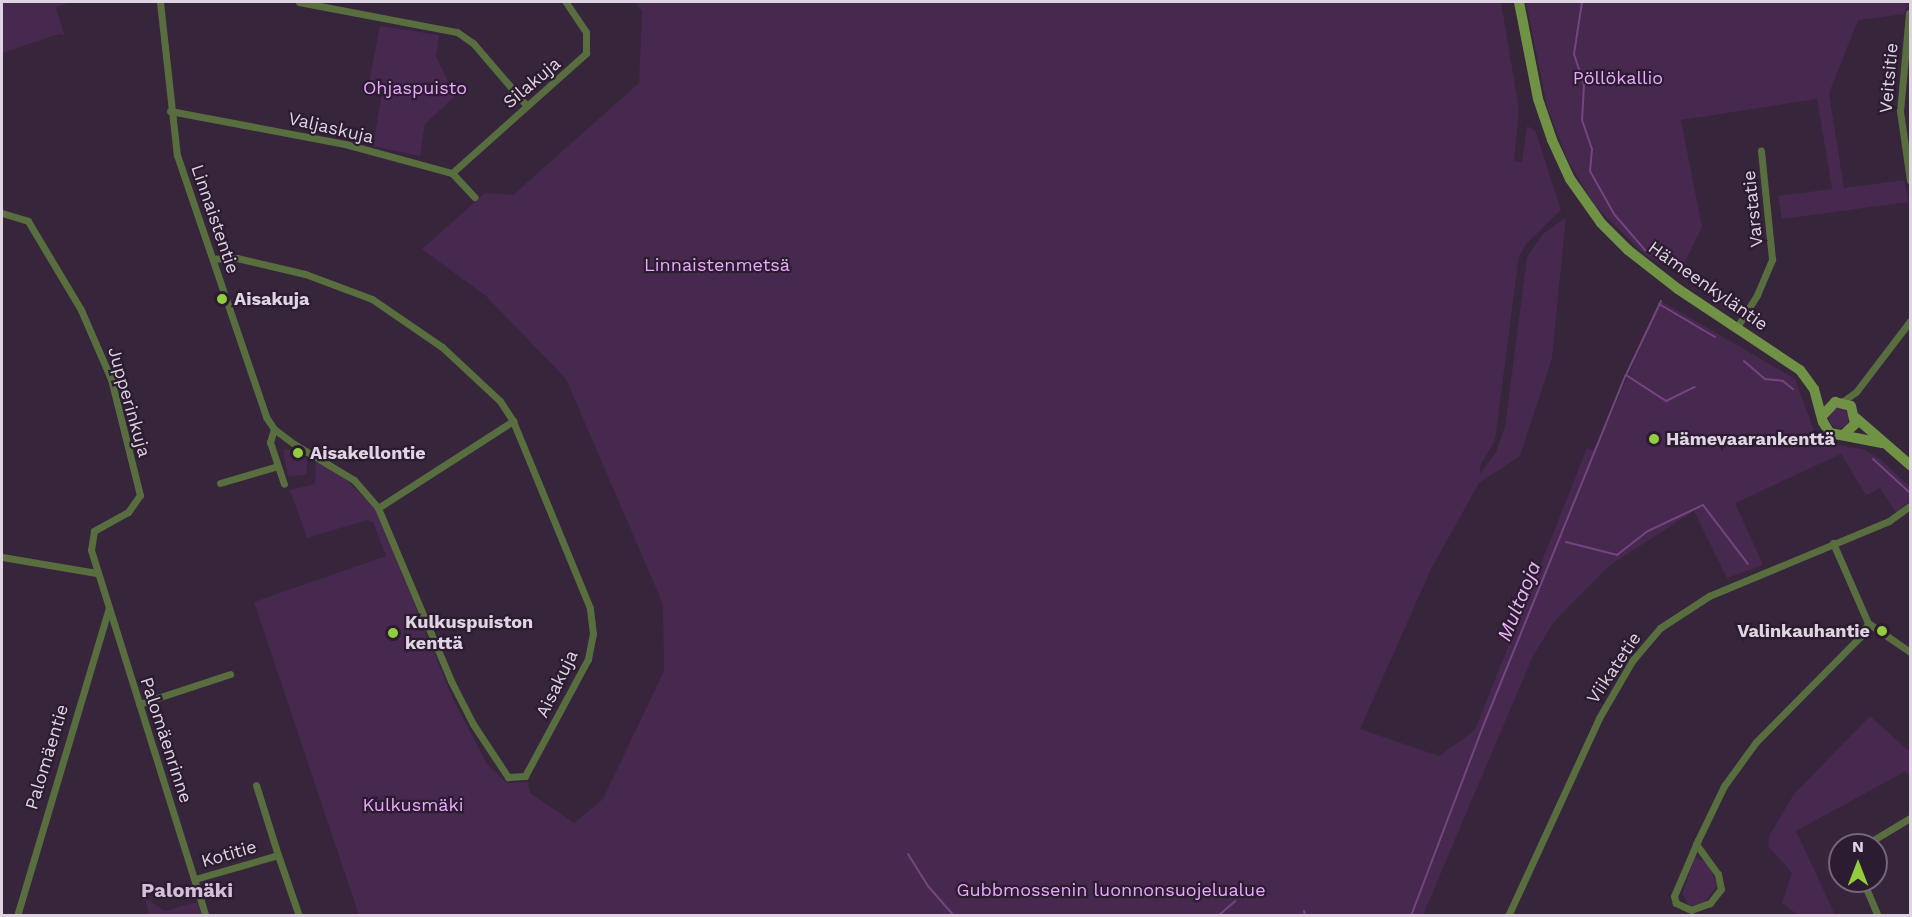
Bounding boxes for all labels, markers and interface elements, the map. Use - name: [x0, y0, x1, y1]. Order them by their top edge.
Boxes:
- street label: Veitsitie: [1875, 42, 1903, 114]
- street label: Silakuja: [499, 53, 565, 113]
- park label: Pöllökallio: [1573, 67, 1663, 89]
- park label: Ohjaspuisto: [363, 77, 467, 99]
- street label: Valjaskuja: [286, 108, 376, 148]
- street label: Linnaistentie: [186, 162, 244, 276]
- street label: Varstatie: [1738, 169, 1768, 249]
- street label: Hämeenkyläntie: [1644, 237, 1772, 335]
- park label: Linnaistenmetsä: [644, 254, 790, 276]
- place label: Aisakuja: [234, 288, 309, 310]
- marker: Aisakuja: [215, 292, 229, 306]
- street label: Jupperinkuja: [103, 344, 155, 460]
- place label: Hämevaarankenttä: [1666, 428, 1835, 450]
- marker: Hämevaarankenttä: [1647, 432, 1661, 446]
- place label: Aisakellontie: [310, 442, 426, 464]
- marker: Aisakellontie: [291, 446, 305, 460]
- water label: Multaoja: [1492, 558, 1546, 644]
- place label: Kulkuspuiston kenttä: [405, 612, 533, 654]
- place label: Valinkauhantie: [1737, 620, 1870, 642]
- marker: Valinkauhantie: [1875, 624, 1889, 638]
- marker: Kulkuspuiston kenttä: [386, 626, 400, 640]
- street label: Viikatetie: [1582, 628, 1646, 708]
- street label: Aisakuja: [531, 647, 583, 721]
- street label: Palomäenrinne: [135, 674, 197, 806]
- street label: Palomäentie: [21, 702, 73, 812]
- park label: Kulkusmäki: [362, 794, 464, 816]
- north arrow: [1828, 833, 1888, 893]
- street label: Kotitie: [199, 836, 259, 872]
- text: N: [1852, 837, 1864, 856]
- district label: Palomäki: [141, 878, 233, 902]
- park label: Gubbmossenin luonnonsuojelualue: [956, 879, 1266, 901]

